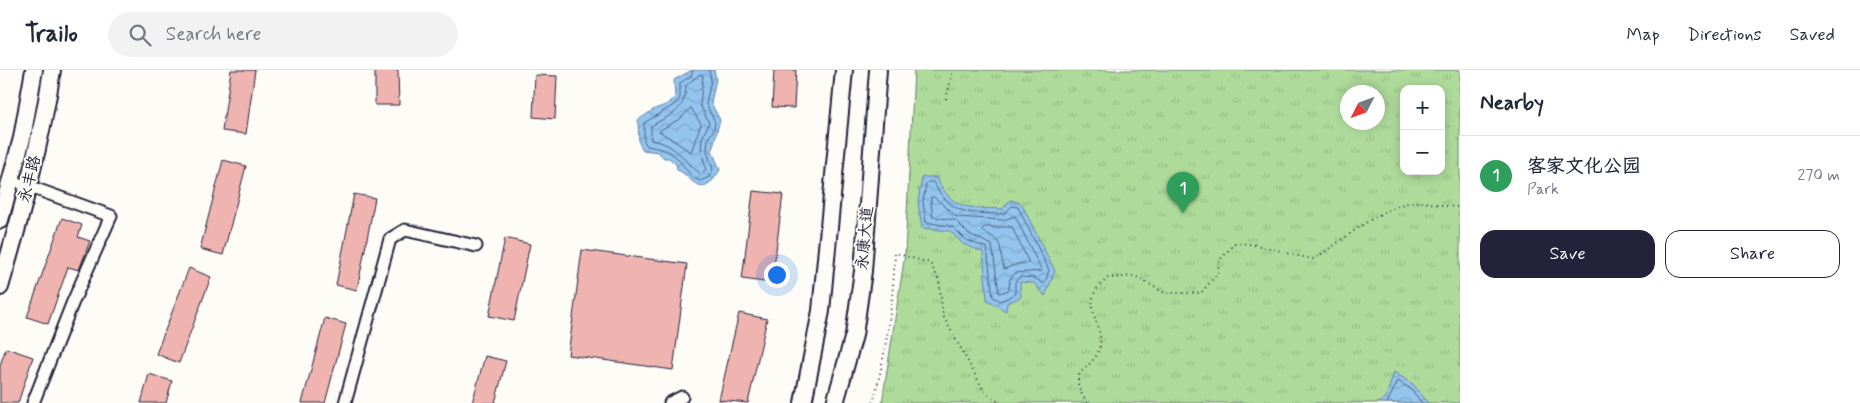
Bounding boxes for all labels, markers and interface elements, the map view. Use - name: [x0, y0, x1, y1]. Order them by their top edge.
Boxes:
- search box: [108, 12, 458, 57]
- text: Trailo: [25, 19, 78, 50]
- icon: search: [126, 21, 154, 49]
- text: Search here: [166, 22, 261, 47]
- text: Map: [1627, 23, 1660, 47]
- text: Directions: [1688, 23, 1762, 47]
- text: Saved: [1790, 23, 1835, 47]
- north arrow: [1340, 85, 1385, 130]
- map controls: [1400, 85, 1445, 175]
- button: +: [1400, 85, 1445, 130]
- text: Nearby: [1480, 89, 1544, 117]
- button: −: [1400, 130, 1445, 175]
- street label: 永丰路: [14, 153, 46, 205]
- text: 客家文化公园: [1527, 154, 1641, 179]
- text: 1: [1492, 165, 1500, 186]
- text: 270 m: [1797, 165, 1840, 186]
- pin: 1: [1167, 172, 1199, 213]
- text: Park: [1527, 179, 1559, 200]
- street label: 永康大道: [852, 205, 878, 271]
- button: Save: [1480, 230, 1655, 278]
- button: Share: [1665, 230, 1840, 278]
- your location: [764, 262, 790, 288]

